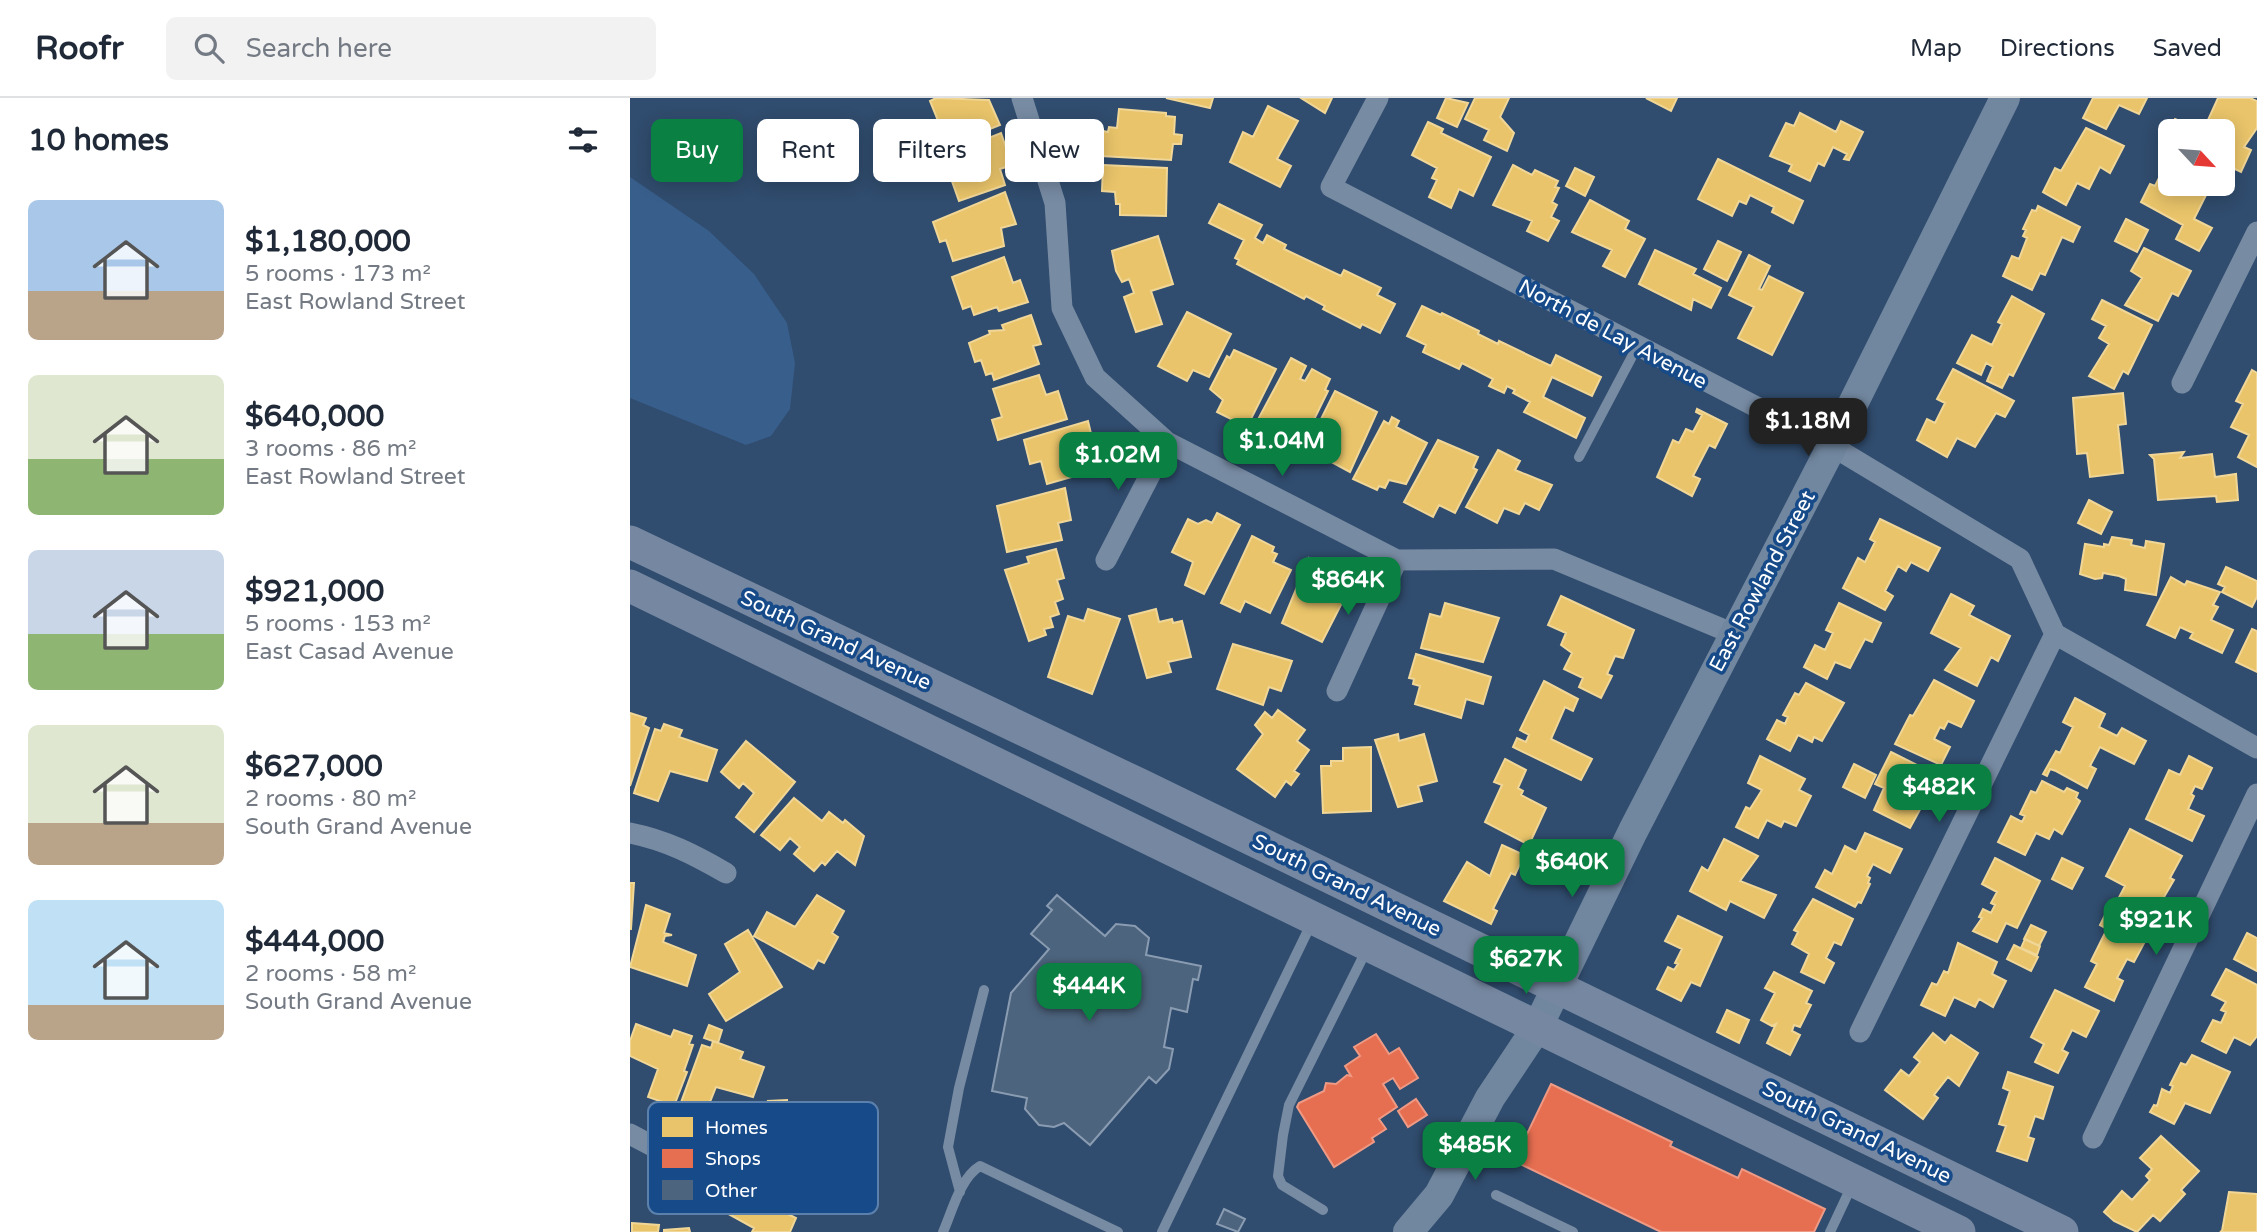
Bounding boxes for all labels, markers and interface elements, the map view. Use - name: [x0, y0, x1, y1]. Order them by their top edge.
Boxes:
- search box: [166, 17, 656, 80]
- text: Roofr: [35, 29, 124, 68]
- icon: search: [190, 29, 228, 67]
- text: Search here: [246, 33, 392, 64]
- text: Map: [1910, 34, 1962, 63]
- text: Directions: [2000, 34, 2115, 63]
- text: Saved: [2153, 34, 2222, 63]
- chip: Buy: [651, 119, 743, 182]
- chip: Rent: [757, 119, 859, 182]
- chip: Filters: [873, 119, 991, 182]
- chip: New: [1005, 119, 1104, 182]
- north arrow: [2158, 119, 2235, 196]
- map controls: [2158, 119, 2235, 196]
- icon: filters: [564, 121, 602, 159]
- text: 10 homes: [28, 122, 169, 159]
- text: $1,180,000: [245, 223, 411, 260]
- icon: home: [84, 228, 168, 312]
- text: 5 rooms · 173 m²: [245, 260, 431, 288]
- street label: North de Lay Avenue: [1514, 274, 1711, 395]
- text: East Rowland Street: [245, 288, 465, 316]
- text: $640,000: [245, 398, 384, 435]
- pin: $1.18M: [1751, 398, 1865, 458]
- icon: home: [84, 403, 168, 487]
- text: $1.18M: [1765, 407, 1851, 435]
- pin: $1.04M: [1225, 418, 1339, 478]
- text: $1.04M: [1239, 427, 1325, 455]
- pin: $1.02M: [1061, 432, 1175, 492]
- text: 3 rooms · 86 m²: [245, 435, 416, 463]
- text: $1.02M: [1075, 441, 1161, 469]
- text: East Rowland Street: [245, 463, 465, 491]
- street label: East Rowland Street: [1704, 486, 1821, 676]
- pin: $864K: [1299, 558, 1397, 617]
- text: $864K: [1312, 566, 1384, 594]
- text: $921,000: [245, 573, 384, 610]
- icon: home: [84, 578, 168, 662]
- street label: South Grand Avenue: [737, 585, 935, 696]
- text: 5 rooms · 153 m²: [245, 610, 431, 638]
- text: East Casad Avenue: [245, 638, 454, 666]
- text: $627,000: [245, 748, 383, 785]
- icon: home: [84, 753, 168, 837]
- pin: $482K: [1890, 764, 1988, 824]
- text: $482K: [1903, 773, 1975, 801]
- text: 2 rooms · 80 m²: [245, 785, 416, 813]
- text: South Grand Avenue: [245, 813, 472, 841]
- street label: South Grand Avenue: [1248, 829, 1445, 942]
- pin: $640K: [1523, 840, 1621, 899]
- text: $640K: [1536, 848, 1608, 876]
- pin: $921K: [2107, 898, 2205, 957]
- text: $921K: [2120, 906, 2192, 934]
- text: $444,000: [245, 923, 384, 960]
- icon: home: [84, 928, 168, 1012]
- pin: $627K: [1477, 936, 1575, 996]
- text: $627K: [1490, 945, 1562, 973]
- text: 2 rooms · 58 m²: [245, 960, 416, 988]
- pin: $444K: [1040, 964, 1138, 1023]
- text: $444K: [1053, 972, 1125, 1000]
- text: South Grand Avenue: [245, 988, 472, 1016]
- street label: South Grand Avenue: [1758, 1076, 1955, 1189]
- legend: [648, 1102, 878, 1214]
- text: Homes: [705, 1117, 768, 1139]
- pin: $485K: [1426, 1122, 1524, 1182]
- text: $485K: [1439, 1131, 1511, 1159]
- text: Shops: [705, 1148, 761, 1170]
- text: Other: [705, 1180, 758, 1202]

